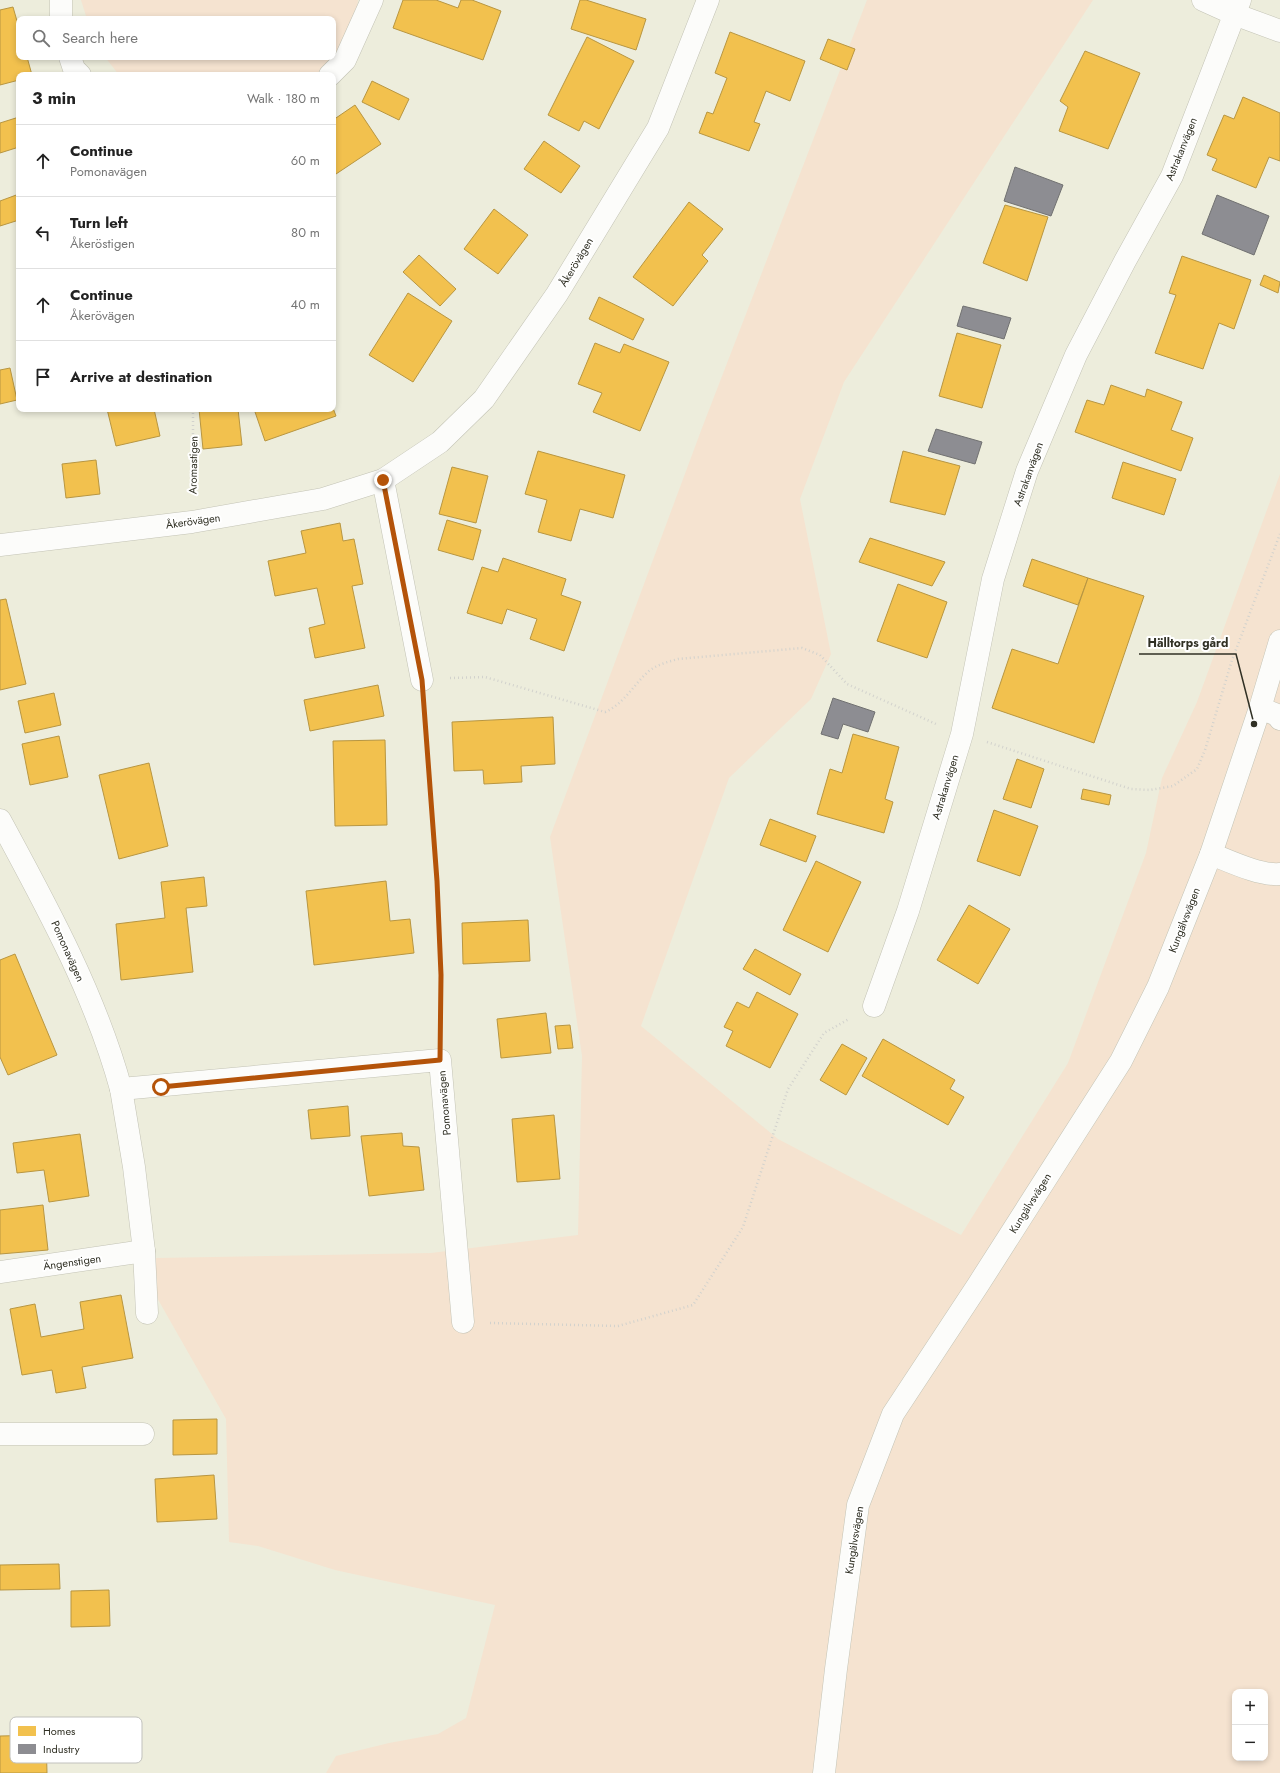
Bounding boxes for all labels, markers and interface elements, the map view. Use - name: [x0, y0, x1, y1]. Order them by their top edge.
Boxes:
- search box: [16, 16, 336, 60]
- icon: search: [30, 27, 52, 49]
- text: Search here: [62, 27, 138, 49]
- text: 3 min: [32, 86, 76, 110]
- text: Walk · 180 m: [247, 89, 320, 108]
- street label: Astrakanvägen: [1161, 115, 1201, 183]
- text: Continue: [70, 140, 133, 162]
- icon: ahead: [32, 150, 54, 172]
- text: 60 m: [291, 151, 320, 170]
- text: Pomonavägen: [70, 162, 147, 181]
- text: Turn left: [70, 212, 128, 234]
- icon: left: [32, 222, 54, 244]
- text: 80 m: [291, 223, 320, 242]
- text: Åkeröstigen: [70, 234, 135, 253]
- street label: Åkerövägen: [555, 234, 597, 290]
- text: Continue: [70, 284, 133, 306]
- icon: ahead: [32, 294, 54, 316]
- text: 40 m: [291, 295, 320, 314]
- text: Åkerövägen: [70, 306, 135, 325]
- icon: arrive: [32, 366, 54, 388]
- text: Arrive at destination: [70, 366, 212, 388]
- street label: Aromastigen: [184, 436, 202, 494]
- street label: Astrakanvägen: [1009, 440, 1047, 508]
- route end: [374, 471, 392, 489]
- street label: Åkerövägen: [165, 509, 221, 533]
- callout: Hälltorps gård: [1139, 630, 1236, 654]
- text: Hälltorps gård: [1148, 634, 1228, 652]
- street label: Astrakanvägen: [928, 753, 962, 821]
- street label: Kungälvsvägen: [1164, 885, 1204, 955]
- street label: Pomonavägen: [47, 918, 89, 984]
- street label: Pomonavägen: [433, 1070, 455, 1136]
- route start: [152, 1078, 170, 1096]
- street label: Kungälvsvägen: [1005, 1170, 1055, 1236]
- street label: Ängenstigen: [42, 1250, 102, 1274]
- street label: Kungälvsvägen: [841, 1505, 867, 1575]
- map controls: [1232, 1689, 1268, 1761]
- button: +: [1232, 1689, 1268, 1725]
- legend: [10, 1717, 142, 1763]
- text: Homes: [43, 1723, 76, 1739]
- button: −: [1232, 1725, 1268, 1761]
- text: Industry: [43, 1741, 80, 1757]

